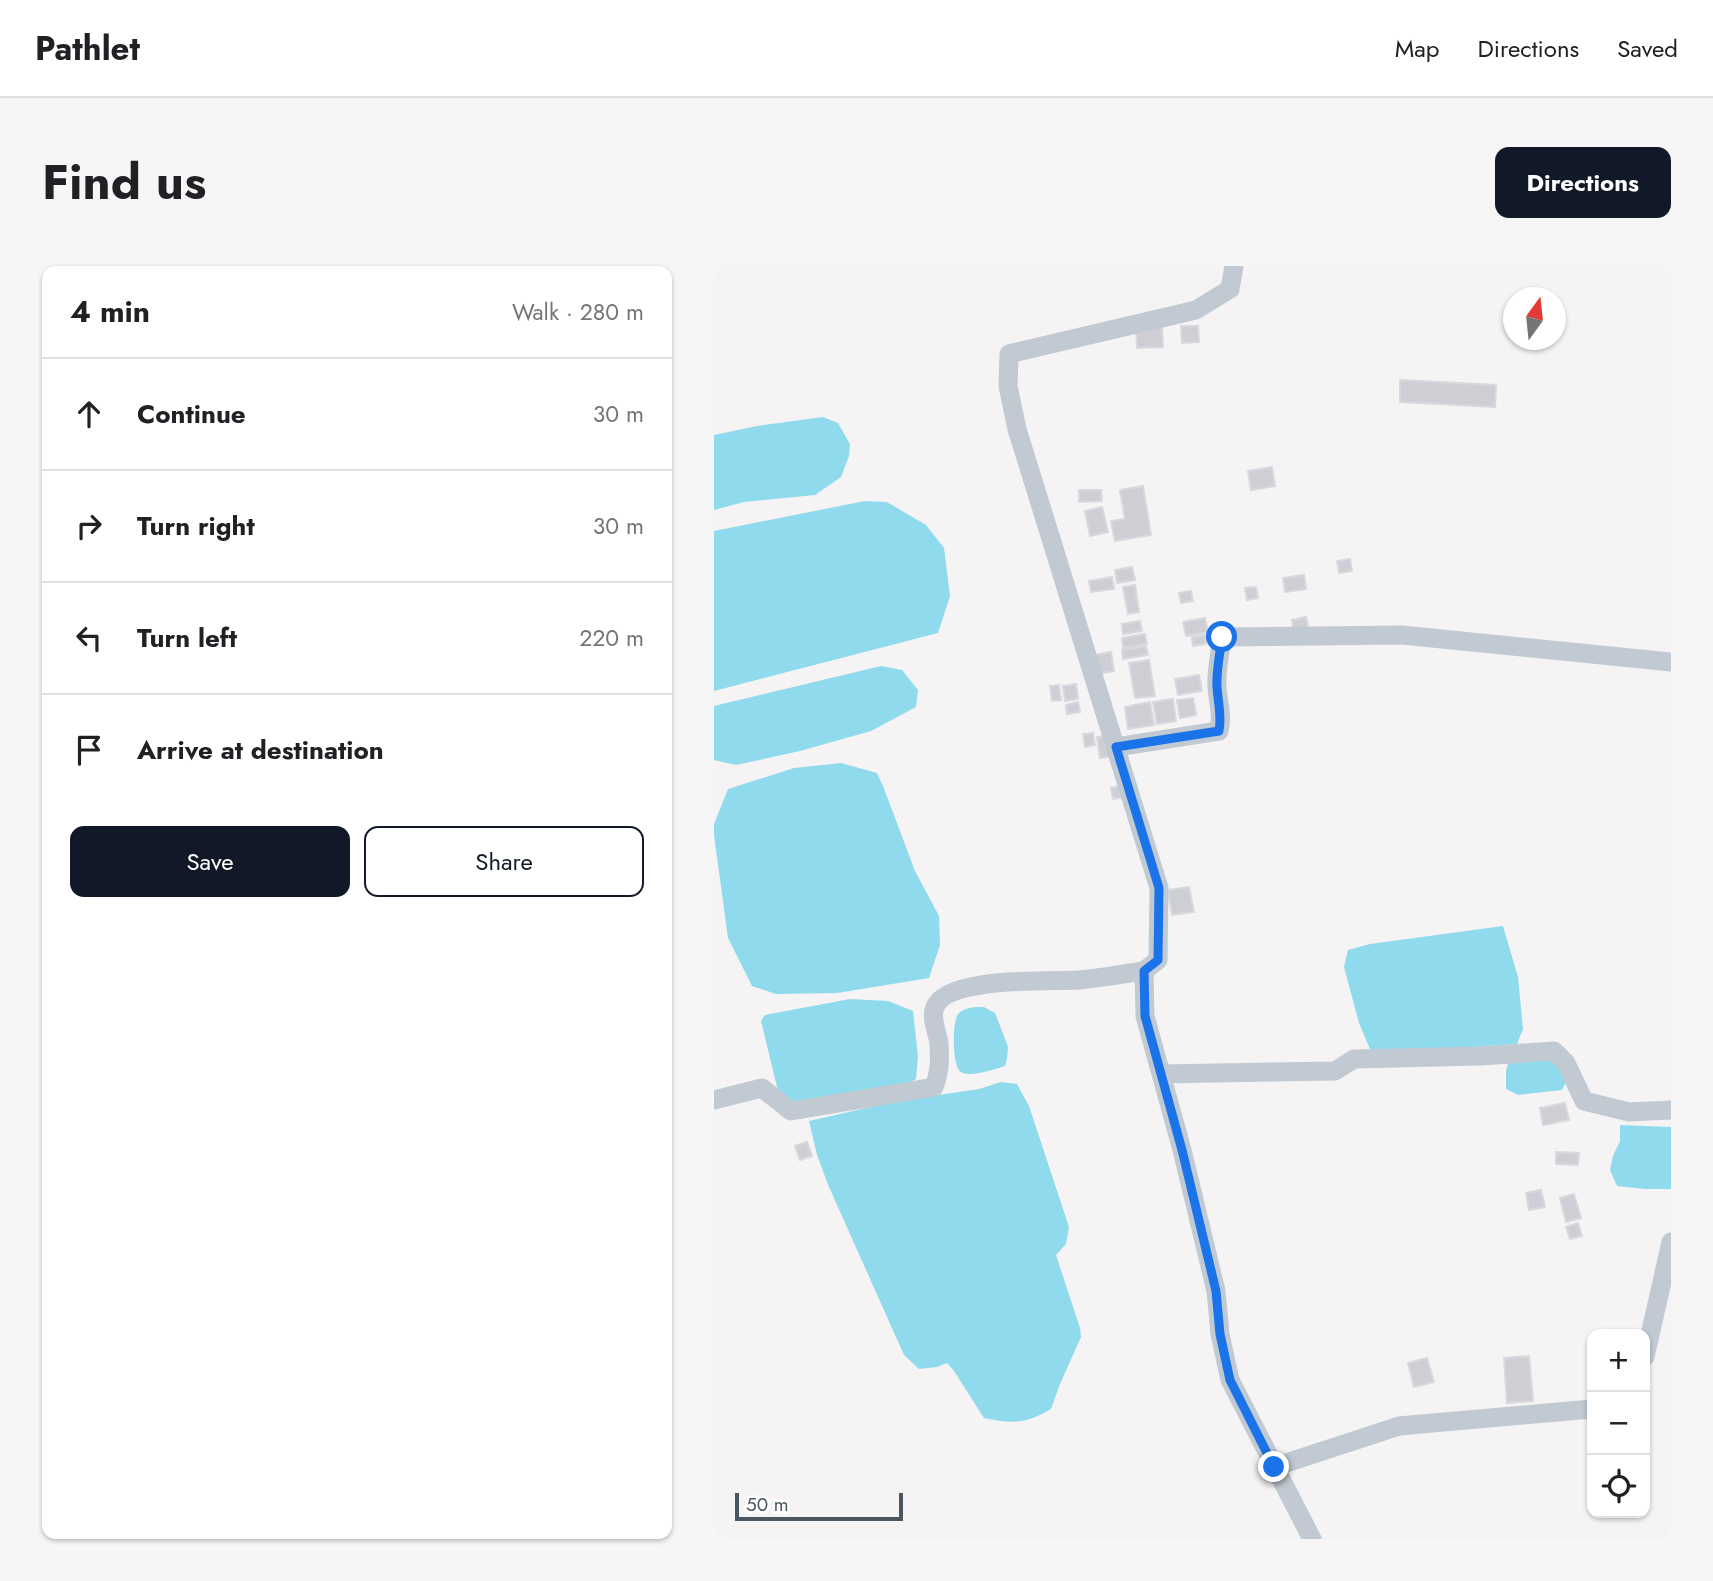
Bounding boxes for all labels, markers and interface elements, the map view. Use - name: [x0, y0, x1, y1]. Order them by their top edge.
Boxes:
- text: Pathlet: [35, 25, 140, 72]
- text: Map: [1395, 31, 1440, 66]
- text: Directions: [1478, 31, 1579, 66]
- text: Saved: [1617, 31, 1678, 66]
- text: Find us: [42, 147, 206, 217]
- button: Directions: [1495, 147, 1671, 218]
- north arrow: [1503, 287, 1566, 350]
- text: 4 min: [70, 290, 150, 333]
- text: Walk · 280 m: [512, 295, 644, 329]
- icon: ahead: [70, 395, 108, 433]
- text: Continue: [137, 395, 246, 433]
- text: 30 m: [593, 397, 644, 431]
- icon: right: [70, 507, 108, 545]
- text: Turn right: [137, 507, 255, 545]
- text: 30 m: [593, 509, 644, 543]
- icon: left: [70, 619, 108, 657]
- text: Turn left: [137, 619, 237, 657]
- text: 220 m: [579, 621, 644, 655]
- route start: [1206, 621, 1237, 652]
- icon: arrive: [70, 731, 108, 769]
- text: Arrive at destination: [137, 731, 384, 769]
- button: Save: [70, 826, 350, 897]
- button: Share: [364, 826, 644, 897]
- map controls: [1587, 1329, 1650, 1518]
- button: +: [1587, 1329, 1650, 1392]
- button: −: [1587, 1392, 1650, 1455]
- route end: [1258, 1451, 1289, 1482]
- button: locate: [1587, 1455, 1650, 1518]
- scale bar: [735, 1490, 903, 1522]
- text: 50 m: [746, 1491, 789, 1518]

